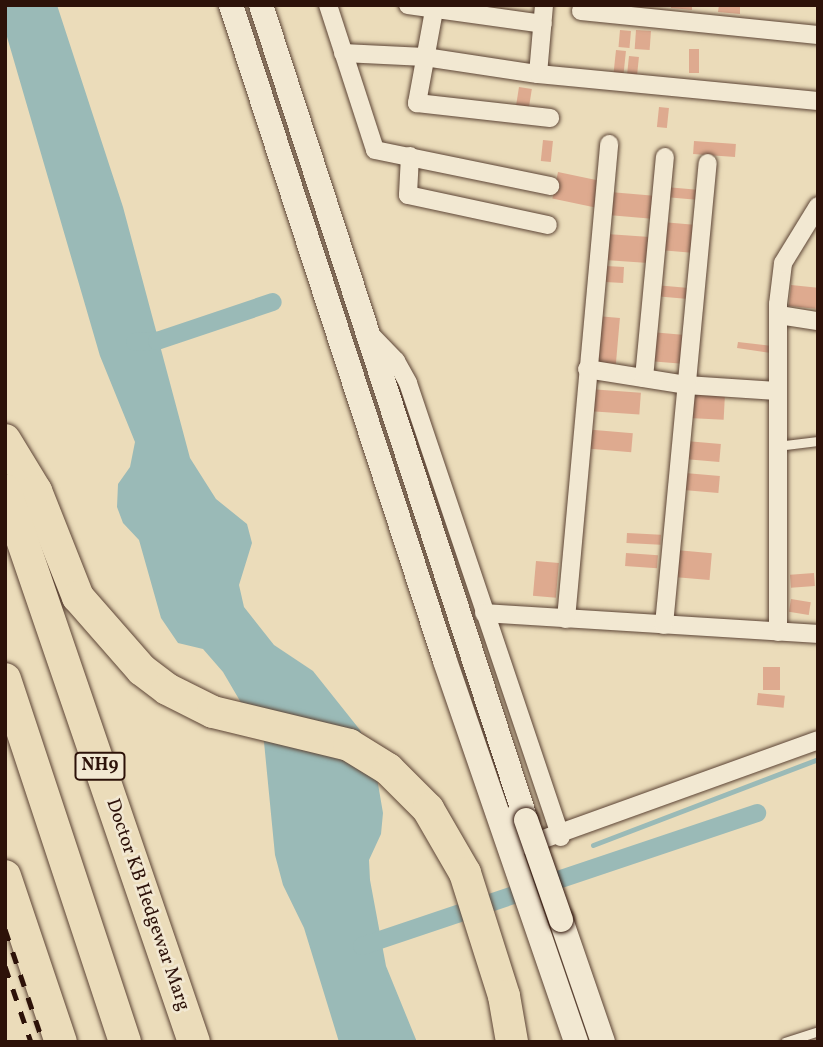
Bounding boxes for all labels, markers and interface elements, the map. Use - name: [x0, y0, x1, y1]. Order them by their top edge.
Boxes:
- road number: NH9: [74, 752, 126, 780]
- street label: Doctor KB Hedgewar Marg: [100, 796, 194, 1014]

